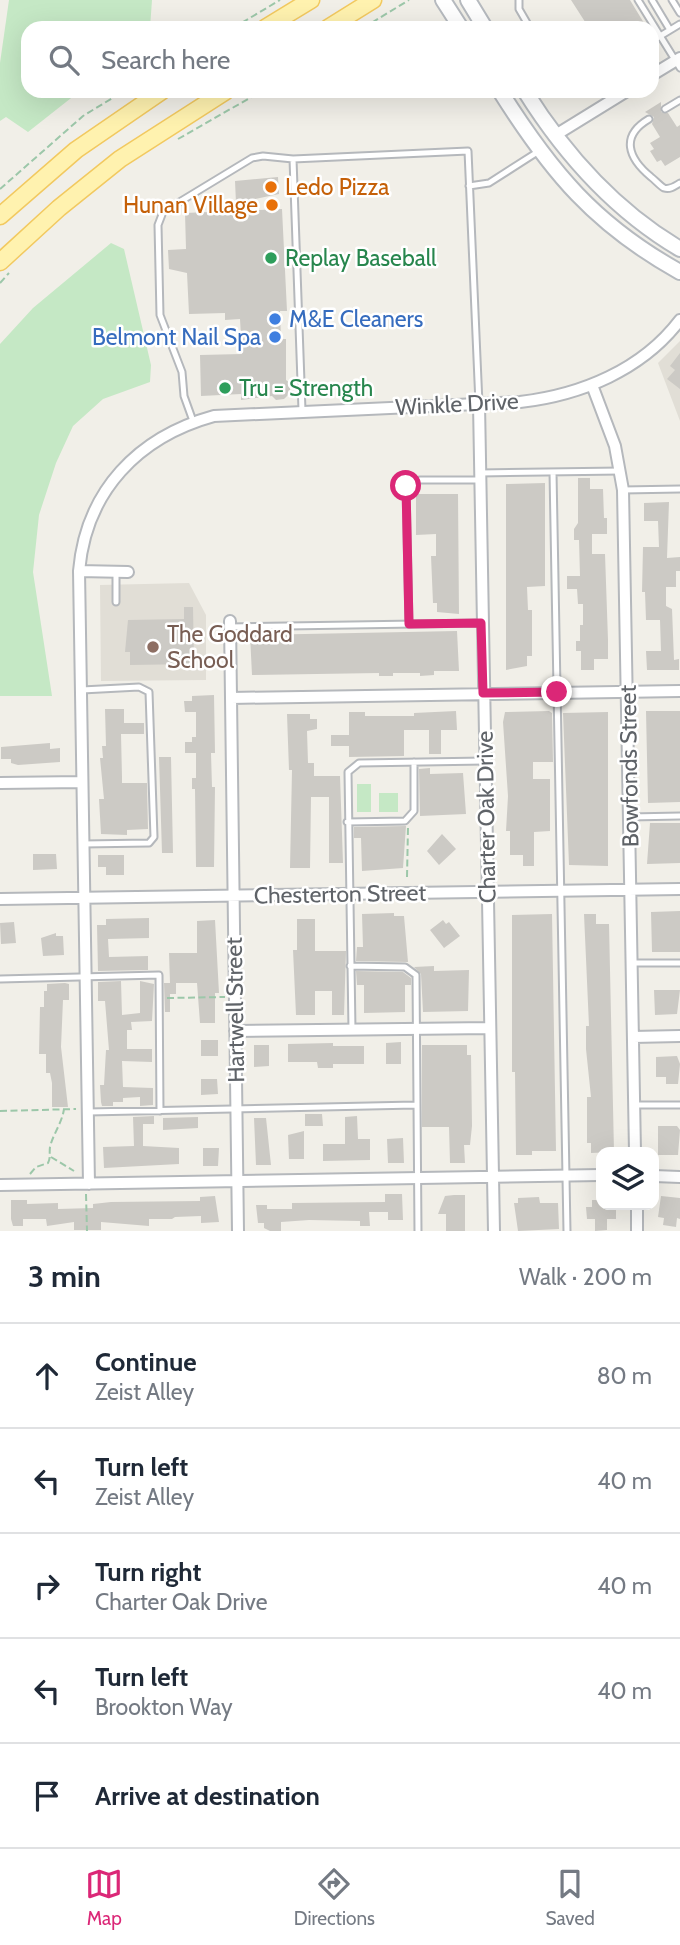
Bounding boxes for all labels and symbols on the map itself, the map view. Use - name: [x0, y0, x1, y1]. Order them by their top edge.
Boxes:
- place label: Ledo Pizza: [285, 173, 389, 201]
- marker: Ledo Pizza: [263, 179, 279, 195]
- place label: Hunan Village: [123, 191, 258, 219]
- marker: Hunan Village: [264, 197, 280, 213]
- place label: Replay Baseball: [285, 244, 437, 272]
- marker: Replay Baseball: [263, 250, 279, 266]
- place label: M&E Cleaners: [289, 305, 423, 333]
- marker: M&E Cleaners: [267, 311, 283, 327]
- place label: Belmont Nail Spa: [92, 323, 261, 351]
- marker: Belmont Nail Spa: [267, 329, 283, 345]
- place label: Tru = Strength: [239, 374, 373, 402]
- marker: Tru = Strength: [217, 380, 233, 396]
- street label: Winkle Drive: [395, 387, 520, 421]
- route start: [390, 470, 421, 501]
- place label: The Goddard School: [167, 620, 293, 674]
- marker: The Goddard School: [145, 639, 161, 655]
- route end: [541, 676, 572, 707]
- street label: Bowfonds Street: [614, 684, 644, 847]
- street label: Charter Oak Drive: [470, 730, 502, 903]
- street label: Chesterton Street: [254, 878, 427, 909]
- street label: Hartwell Street: [220, 937, 250, 1083]

